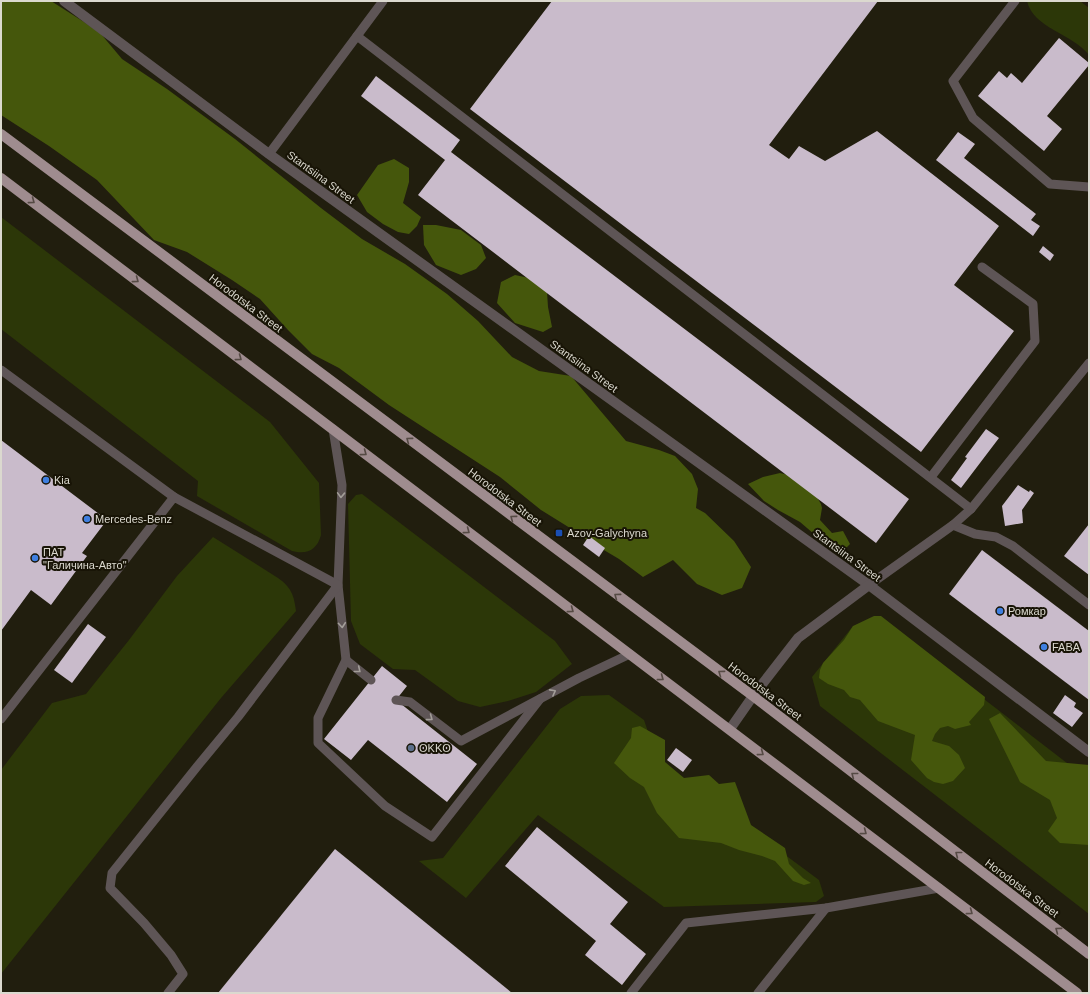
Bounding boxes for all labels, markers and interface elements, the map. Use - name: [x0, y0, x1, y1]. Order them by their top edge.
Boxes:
- street label: Stantsiina Street: [285, 148, 357, 206]
- one-way arrow: [28, 196, 35, 204]
- street label: Horodotska Street: [207, 272, 285, 334]
- one-way arrow: [131, 275, 138, 282]
- street label: Stantsiina Street: [548, 337, 620, 395]
- one-way arrow: [235, 354, 242, 361]
- one-way arrow: [406, 437, 413, 445]
- one-way arrow: [359, 448, 366, 455]
- street label: Horodotska Street: [466, 466, 544, 528]
- place label: Kia: [54, 474, 71, 486]
- marker: Kia: [41, 475, 51, 485]
- one-way arrow: [337, 492, 345, 498]
- place label: Mercedes-Benz: [95, 513, 172, 525]
- marker: Mercedes-Benz: [82, 514, 92, 524]
- one-way arrow: [510, 515, 517, 523]
- one-way arrow: [463, 526, 470, 533]
- street label: Stantsiina Street: [811, 526, 883, 584]
- place label: Azov-Galychyna: [567, 527, 648, 539]
- marker: Azov-Galychyna: [554, 528, 564, 538]
- place label: ПАТ "Галичина-Авто": [43, 546, 127, 571]
- marker: ПАТ "Галичина-Авто": [30, 553, 40, 563]
- one-way arrow: [615, 593, 622, 600]
- one-way arrow: [567, 605, 574, 612]
- place label: Ромкар: [1008, 605, 1046, 617]
- marker: Ромкар: [995, 606, 1005, 616]
- one-way arrow: [338, 622, 347, 628]
- place label: FABA: [1052, 641, 1081, 653]
- marker: FABA: [1039, 642, 1049, 652]
- street label: Horodotska Street: [726, 660, 804, 722]
- one-way arrow: [354, 665, 361, 672]
- one-way arrow: [719, 671, 726, 678]
- one-way arrow: [656, 673, 663, 680]
- one-way arrow: [549, 689, 556, 697]
- one-way arrow: [425, 713, 432, 720]
- place label: OKKO: [419, 742, 451, 754]
- marker: OKKO: [406, 743, 416, 753]
- one-way arrow: [756, 748, 763, 755]
- one-way arrow: [852, 772, 859, 779]
- one-way arrow: [860, 827, 867, 834]
- one-way arrow: [955, 851, 962, 858]
- street label: Horodotska Street: [983, 857, 1061, 919]
- one-way arrow: [966, 907, 973, 915]
- one-way arrow: [1055, 927, 1062, 935]

